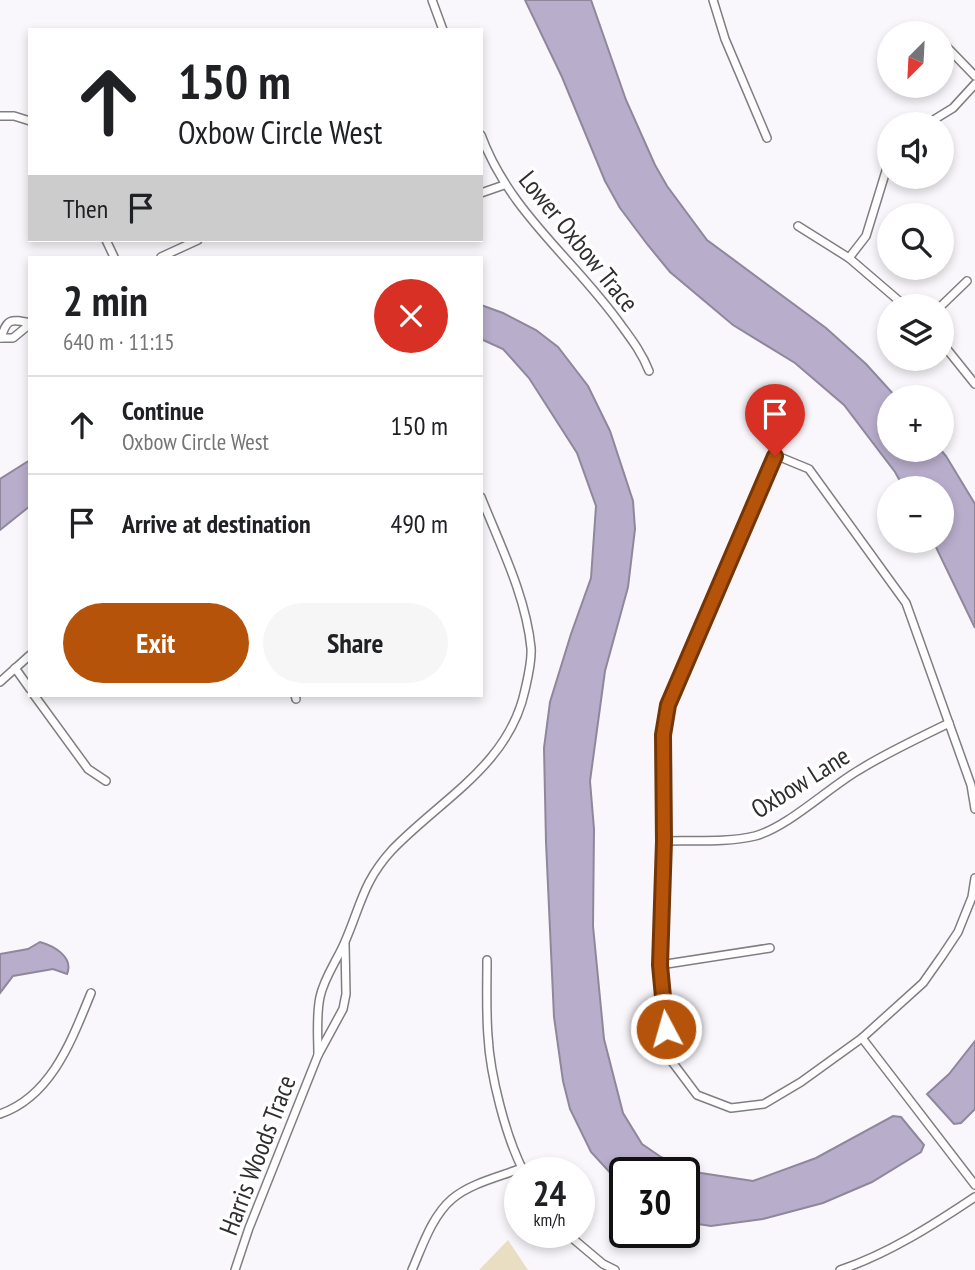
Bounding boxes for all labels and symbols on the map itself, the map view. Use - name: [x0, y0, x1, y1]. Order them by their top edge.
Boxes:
- north arrow: [877, 21, 954, 98]
- street label: Lower Oxbow Trace: [512, 164, 646, 318]
- pin: [745, 384, 805, 456]
- street label: Oxbow Lane: [745, 739, 855, 825]
- position arrow: [629, 992, 703, 1066]
- street label: Harris Woods Trace: [211, 1070, 303, 1240]
- speed limit sign: 30: [609, 1157, 700, 1248]

